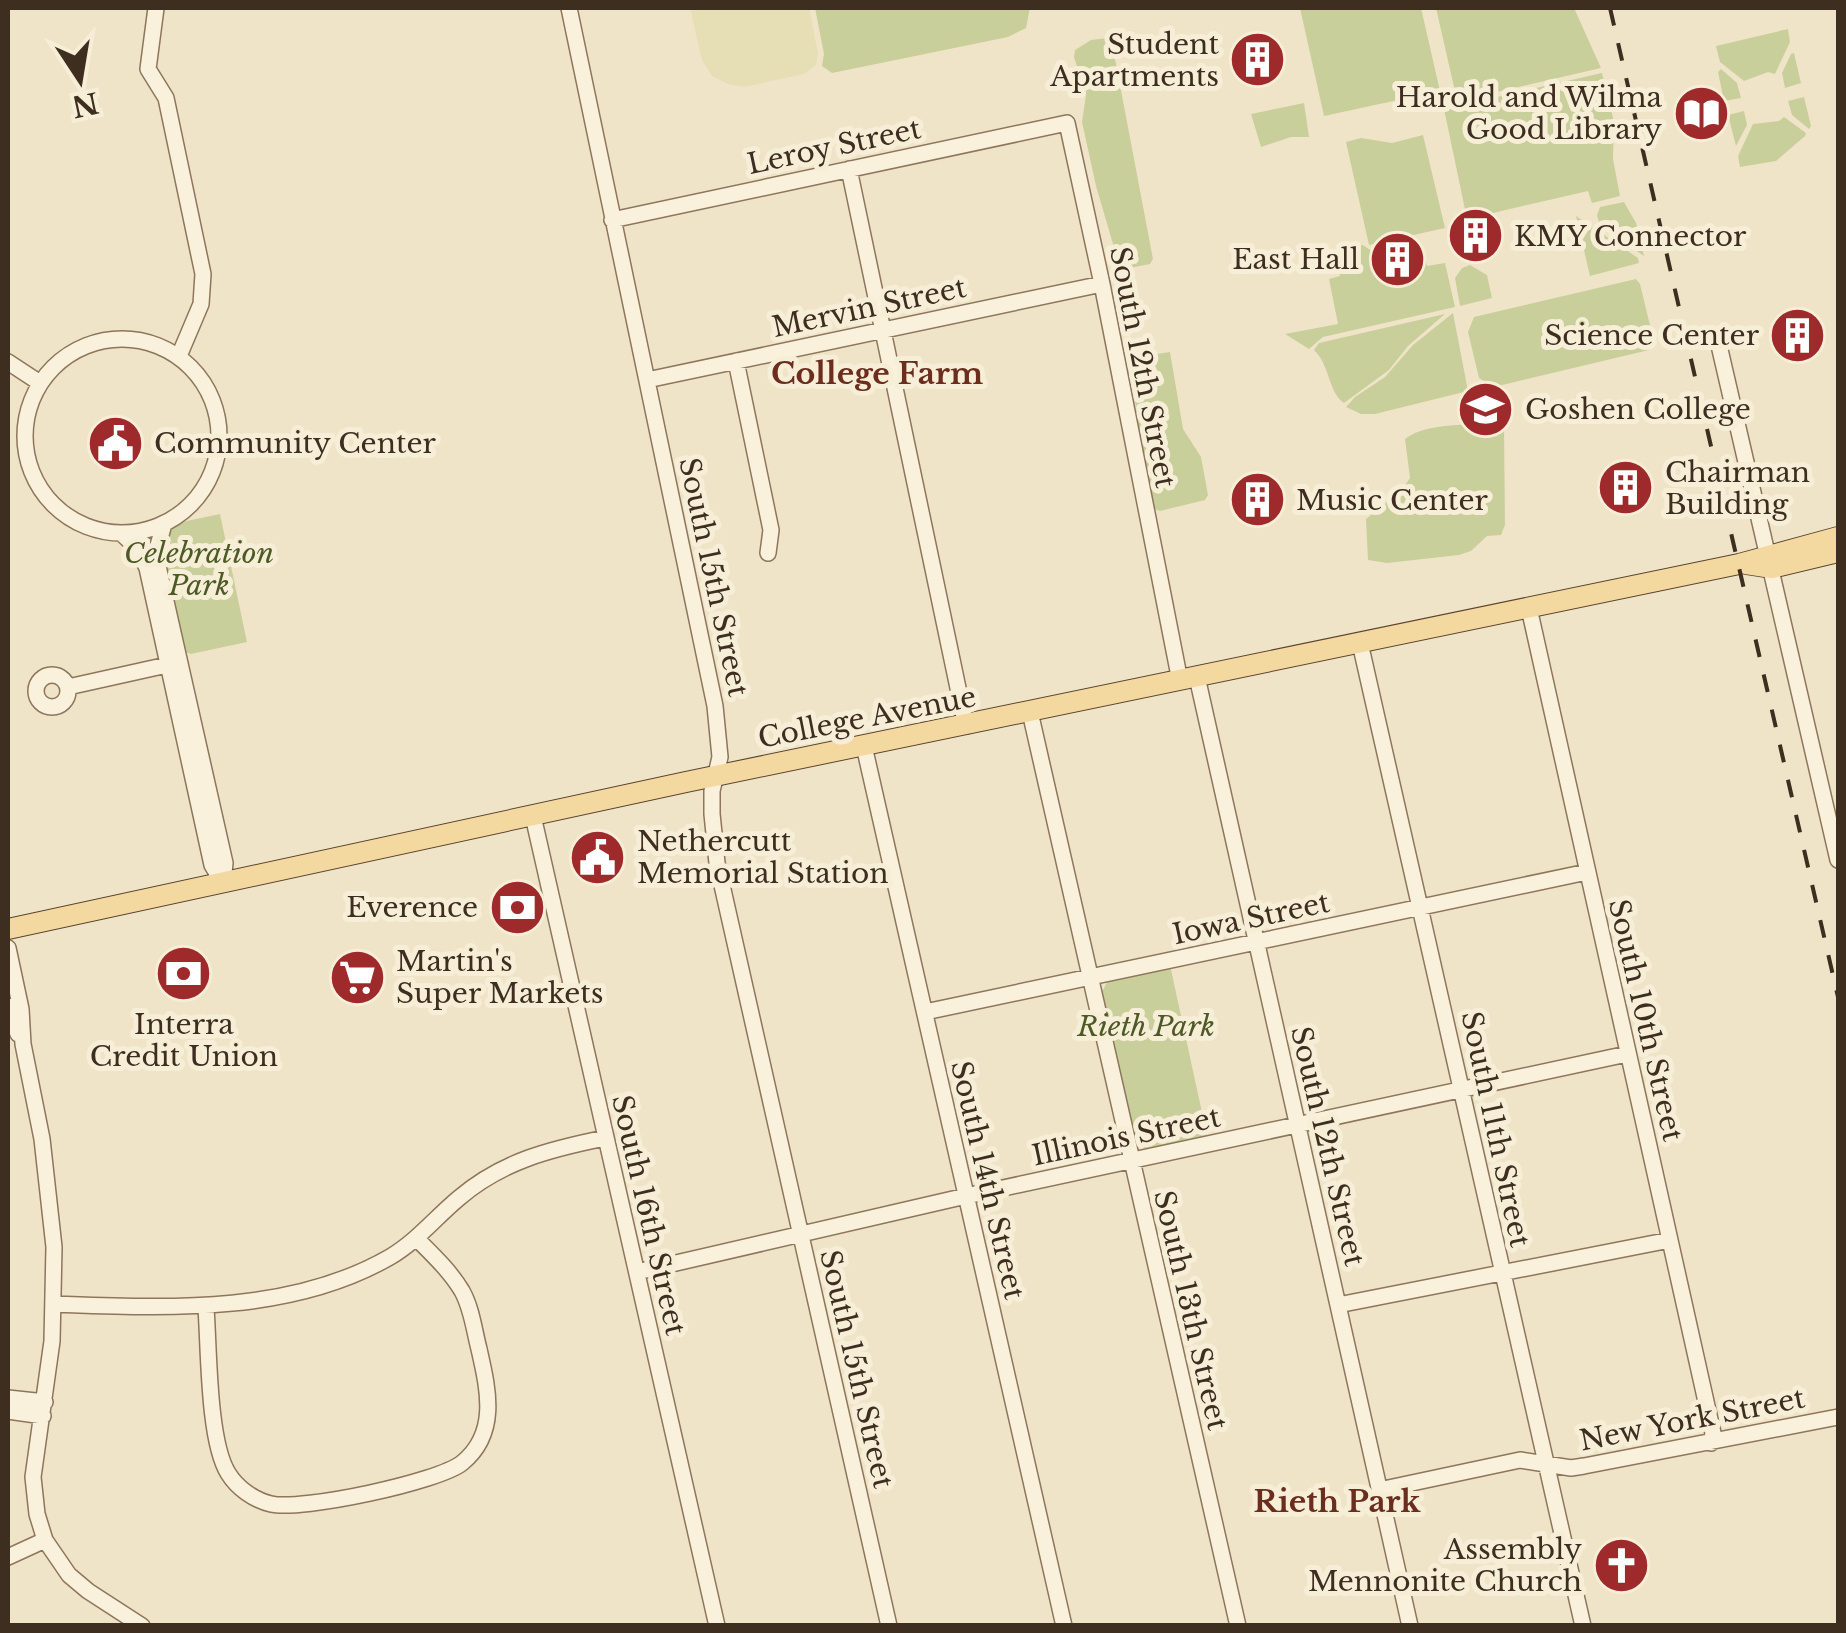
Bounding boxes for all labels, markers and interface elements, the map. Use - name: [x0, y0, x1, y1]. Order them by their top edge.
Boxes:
- place label: Student Apartments: [1049, 27, 1219, 94]
- north arrow: [30, 30, 130, 130]
- building icon: Student Apartments: [1228, 30, 1288, 90]
- place label: Harold and Wilma Good Library: [1396, 80, 1662, 147]
- library icon: Harold and Wilma Good Library: [1671, 83, 1731, 143]
- text: N: [69, 84, 102, 124]
- street label: Leroy Street: [744, 111, 924, 182]
- building icon: KMY Connector: [1445, 206, 1505, 266]
- place label: KMY Connector: [1514, 219, 1747, 254]
- building icon: East Hall: [1368, 229, 1428, 289]
- place label: East Hall: [1232, 242, 1359, 277]
- street label: South 12th Street: [1102, 244, 1183, 491]
- street label: Mervin Street: [769, 270, 970, 345]
- building icon: Science Center: [1768, 305, 1828, 365]
- place label: Science Center: [1544, 318, 1760, 353]
- district label: College Farm: [771, 355, 983, 392]
- school or university icon: Goshen College: [1456, 379, 1516, 439]
- place label: Goshen College: [1525, 392, 1751, 427]
- public building icon: Community Center: [85, 413, 145, 473]
- place label: Community Center: [154, 426, 437, 461]
- street label: South 15th Street: [671, 454, 756, 700]
- place label: Chairman Building: [1665, 455, 1810, 522]
- building icon: Chairman Building: [1596, 458, 1656, 518]
- building icon: Music Center: [1227, 470, 1287, 530]
- place label: Music Center: [1296, 483, 1488, 518]
- park label: Celebration Park: [124, 536, 274, 603]
- street label: College Avenue: [755, 679, 979, 756]
- place label: Nethercutt Memorial Station: [637, 824, 889, 891]
- public building icon: Nethercutt Memorial Station: [568, 827, 628, 887]
- bank icon: Everence: [487, 877, 547, 937]
- street label: Iowa Street: [1169, 885, 1333, 952]
- place label: Everence: [346, 890, 478, 925]
- street label: South 10th Street: [1601, 896, 1691, 1145]
- bank icon: Interra Credit Union: [154, 943, 214, 1003]
- place label: Martin's Super Markets: [396, 944, 603, 1011]
- supermarket icon: Martin's Super Markets: [327, 947, 387, 1007]
- place label: Interra Credit Union: [90, 1007, 278, 1074]
- street label: South 11th Street: [1453, 1008, 1538, 1251]
- park label: Rieth Park: [1076, 1009, 1215, 1044]
- street label: South 12th Street: [1283, 1023, 1372, 1270]
- street label: South 14th Street: [943, 1057, 1032, 1303]
- street label: South 16th Street: [604, 1092, 693, 1339]
- street label: Illinois Street: [1029, 1099, 1224, 1174]
- street label: South 13th Street: [1146, 1187, 1235, 1434]
- street label: South 15th Street: [812, 1247, 901, 1492]
- street label: New York Street: [1577, 1380, 1808, 1458]
- district label: Rieth Park: [1254, 1483, 1422, 1520]
- place label: Assembly Mennonite Church: [1308, 1532, 1582, 1599]
- church icon: Assembly Mennonite Church: [1591, 1535, 1651, 1595]

